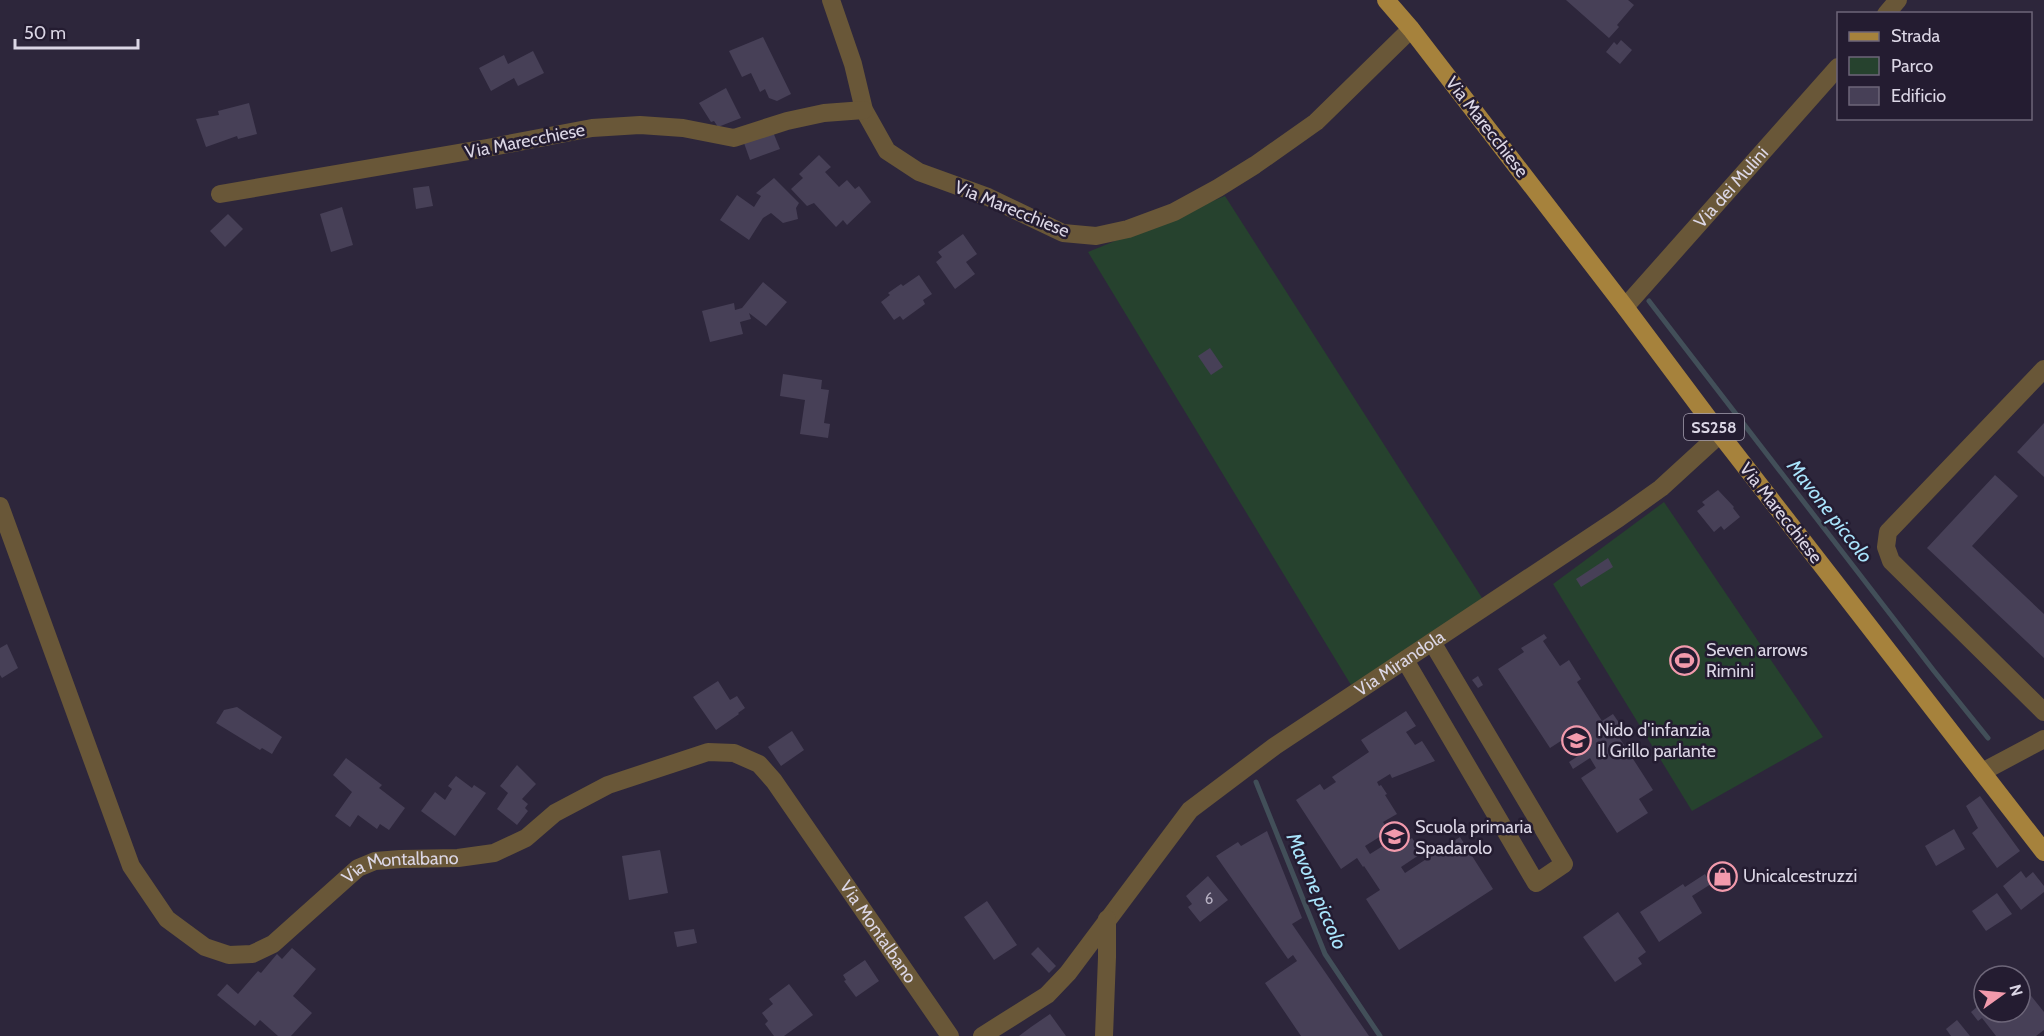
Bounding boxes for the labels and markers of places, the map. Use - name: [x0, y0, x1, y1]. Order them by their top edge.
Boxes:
- place label: Seven arrows Rimini: [1706, 639, 1808, 682]
- sports icon: Seven arrows Rimini: [1669, 644, 1701, 676]
- place label: Nido d'infanzia Il Grillo parlante: [1597, 719, 1716, 762]
- school or university icon: Nido d'infanzia Il Grillo parlante: [1560, 724, 1592, 756]
- place label: Scuola primaria Spadarolo: [1415, 816, 1532, 859]
- school or university icon: Scuola primaria Spadarolo: [1378, 821, 1410, 853]
- shop icon: Unicalcestruzzi: [1706, 860, 1738, 892]
- place label: Unicalcestruzzi: [1743, 865, 1857, 887]

